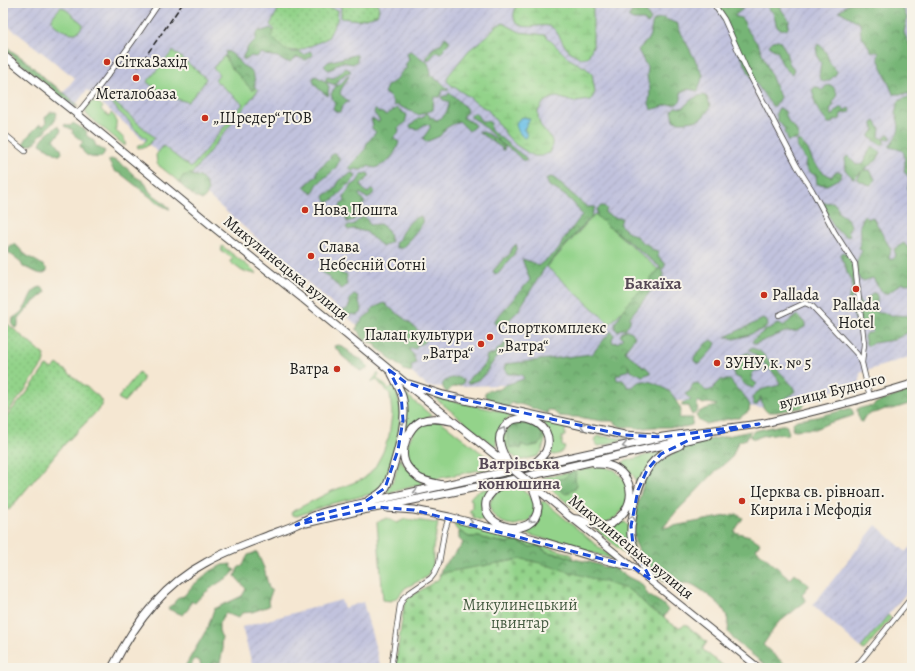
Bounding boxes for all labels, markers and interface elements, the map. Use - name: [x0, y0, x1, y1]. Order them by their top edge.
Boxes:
- place label: СіткаЗахід: [115, 51, 188, 73]
- marker: СіткаЗахід: [102, 57, 112, 67]
- marker: Металобаза: [131, 73, 141, 83]
- place label: Металобаза: [95, 83, 177, 105]
- place label: „Шредер“ ТОВ: [213, 107, 312, 129]
- marker: „Шредер“ ТОВ: [200, 113, 210, 123]
- place label: Нова Пошта: [313, 199, 398, 221]
- marker: Нова Пошта: [300, 205, 310, 215]
- street label: Микулинецька вулиця: [219, 211, 354, 326]
- place label: Слава Небесній Сотні: [319, 236, 426, 276]
- marker: Слава Небесній Сотні: [306, 251, 316, 261]
- district label: Бакаїха: [624, 272, 683, 295]
- place label: Pallada: [772, 284, 820, 306]
- marker: Pallada Hotel: [851, 284, 861, 294]
- marker: Pallada: [759, 290, 769, 300]
- place label: Pallada Hotel: [832, 294, 880, 334]
- place label: Спорткомплекс „Ватра“: [498, 317, 607, 357]
- place label: Палац культури „Ватра“: [365, 324, 473, 364]
- marker: Спорткомплекс „Ватра“: [485, 332, 495, 342]
- marker: Палац культури „Ватра“: [476, 339, 486, 349]
- place label: ЗУНУ, к. № 5: [725, 352, 811, 374]
- place label: Ватра: [289, 358, 330, 380]
- marker: ЗУНУ, к. № 5: [712, 358, 722, 368]
- marker: Ватра: [332, 364, 342, 374]
- street label: вулиця Будного: [777, 367, 887, 415]
- one-way arrow: [453, 394, 460, 403]
- one-way arrow: [398, 419, 407, 425]
- one-way arrow: [580, 423, 586, 431]
- one-way arrow: [499, 427, 506, 434]
- one-way arrow: [621, 441, 628, 449]
- district label: Ватрівська конюшина: [478, 452, 561, 495]
- place label: Церква св. рівноап. Кирила і Мефодія: [750, 481, 885, 521]
- one-way arrow: [412, 487, 419, 495]
- street label: Микулинецька вулиця: [564, 490, 699, 605]
- marker: Церква св. рівноап. Кирила і Мефодія: [737, 496, 747, 506]
- one-way arrow: [529, 515, 536, 523]
- one-way arrow: [627, 515, 636, 521]
- one-way arrow: [466, 517, 473, 526]
- one-way arrow: [592, 552, 599, 561]
- park label: Микулинецький цвинтар: [462, 594, 578, 634]

